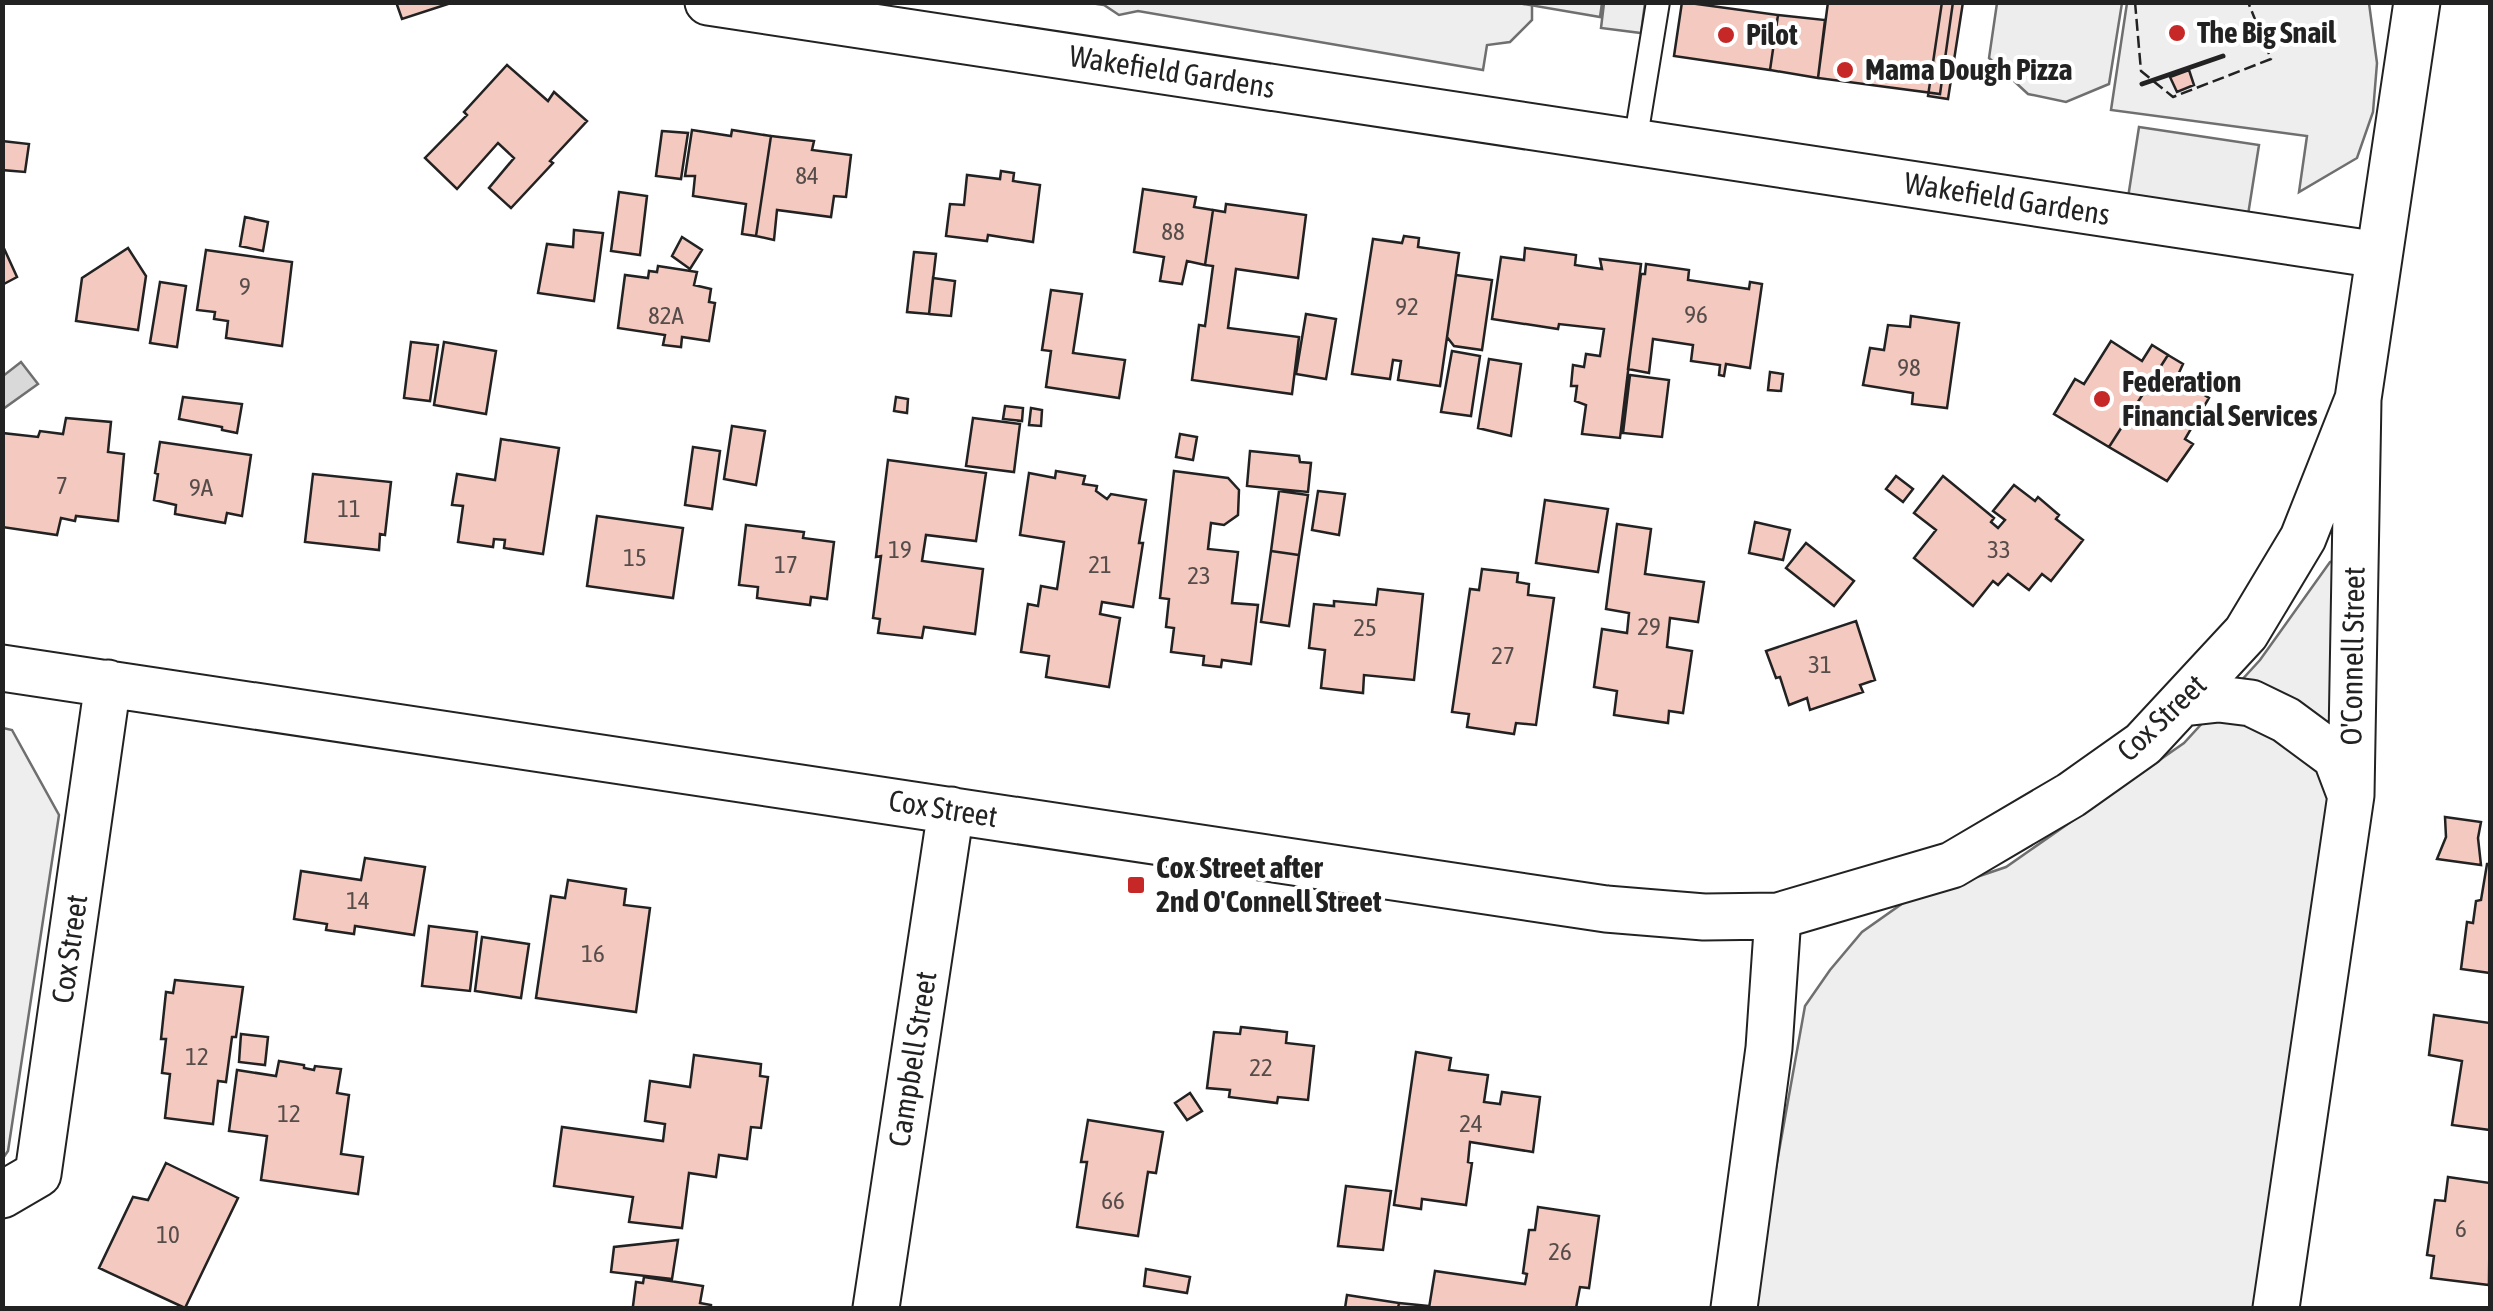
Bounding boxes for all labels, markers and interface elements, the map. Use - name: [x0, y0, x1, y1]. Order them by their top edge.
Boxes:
- place label: The Big Snail: [2197, 15, 2337, 49]
- place label: Pilot: [1746, 17, 1798, 51]
- marker: The Big Snail: [2166, 22, 2188, 44]
- marker: Pilot: [1715, 24, 1737, 46]
- street label: Wakefield Gardens: [1067, 38, 1277, 104]
- place label: Mama Dough Pizza: [1865, 52, 2073, 86]
- marker: Mama Dough Pizza: [1834, 59, 1856, 81]
- house number: 84: [795, 161, 819, 189]
- street label: Wakefield Gardens: [1902, 165, 2112, 231]
- house number: 88: [1161, 217, 1185, 245]
- house number: 9: [239, 272, 251, 300]
- house number: 92: [1395, 292, 1419, 320]
- house number: 96: [1684, 300, 1708, 328]
- house number: 82A: [648, 301, 685, 329]
- house number: 98: [1897, 353, 1921, 381]
- place label: Federation Financial Services: [2122, 364, 2318, 432]
- marker: Federation Financial Services: [2091, 388, 2113, 410]
- house number: 7: [56, 471, 68, 499]
- house number: 9A: [189, 473, 214, 501]
- house number: 11: [337, 494, 361, 522]
- house number: 19: [888, 535, 912, 563]
- house number: 33: [1987, 535, 2011, 563]
- house number: 15: [623, 543, 647, 571]
- house number: 17: [774, 550, 798, 578]
- house number: 21: [1088, 550, 1112, 578]
- house number: 23: [1187, 561, 1211, 589]
- street label: O'Connell Street: [2333, 566, 2371, 746]
- house number: 29: [1637, 612, 1661, 640]
- house number: 25: [1353, 613, 1377, 641]
- house number: 27: [1491, 641, 1515, 669]
- house number: 31: [1808, 650, 1832, 678]
- street label: Cox Street: [2110, 667, 2212, 767]
- street label: Cox Street: [886, 783, 1000, 833]
- place label: Cox Street after 2nd O'Connell Street: [1156, 850, 1382, 918]
- marker: Cox Street after 2nd O'Connell Street: [1125, 874, 1147, 896]
- house number: 14: [346, 886, 370, 914]
- street label: Cox Street: [45, 892, 93, 1005]
- house number: 16: [581, 939, 605, 967]
- street label: Campbell Street: [881, 969, 943, 1149]
- house number: 12: [185, 1042, 209, 1070]
- house number: 22: [1249, 1053, 1273, 1081]
- house number: 12: [277, 1099, 301, 1127]
- house number: 24: [1459, 1109, 1483, 1137]
- house number: 66: [1101, 1186, 1125, 1214]
- house number: 6: [2455, 1214, 2467, 1242]
- house number: 10: [156, 1220, 180, 1248]
- house number: 26: [1548, 1237, 1572, 1265]

